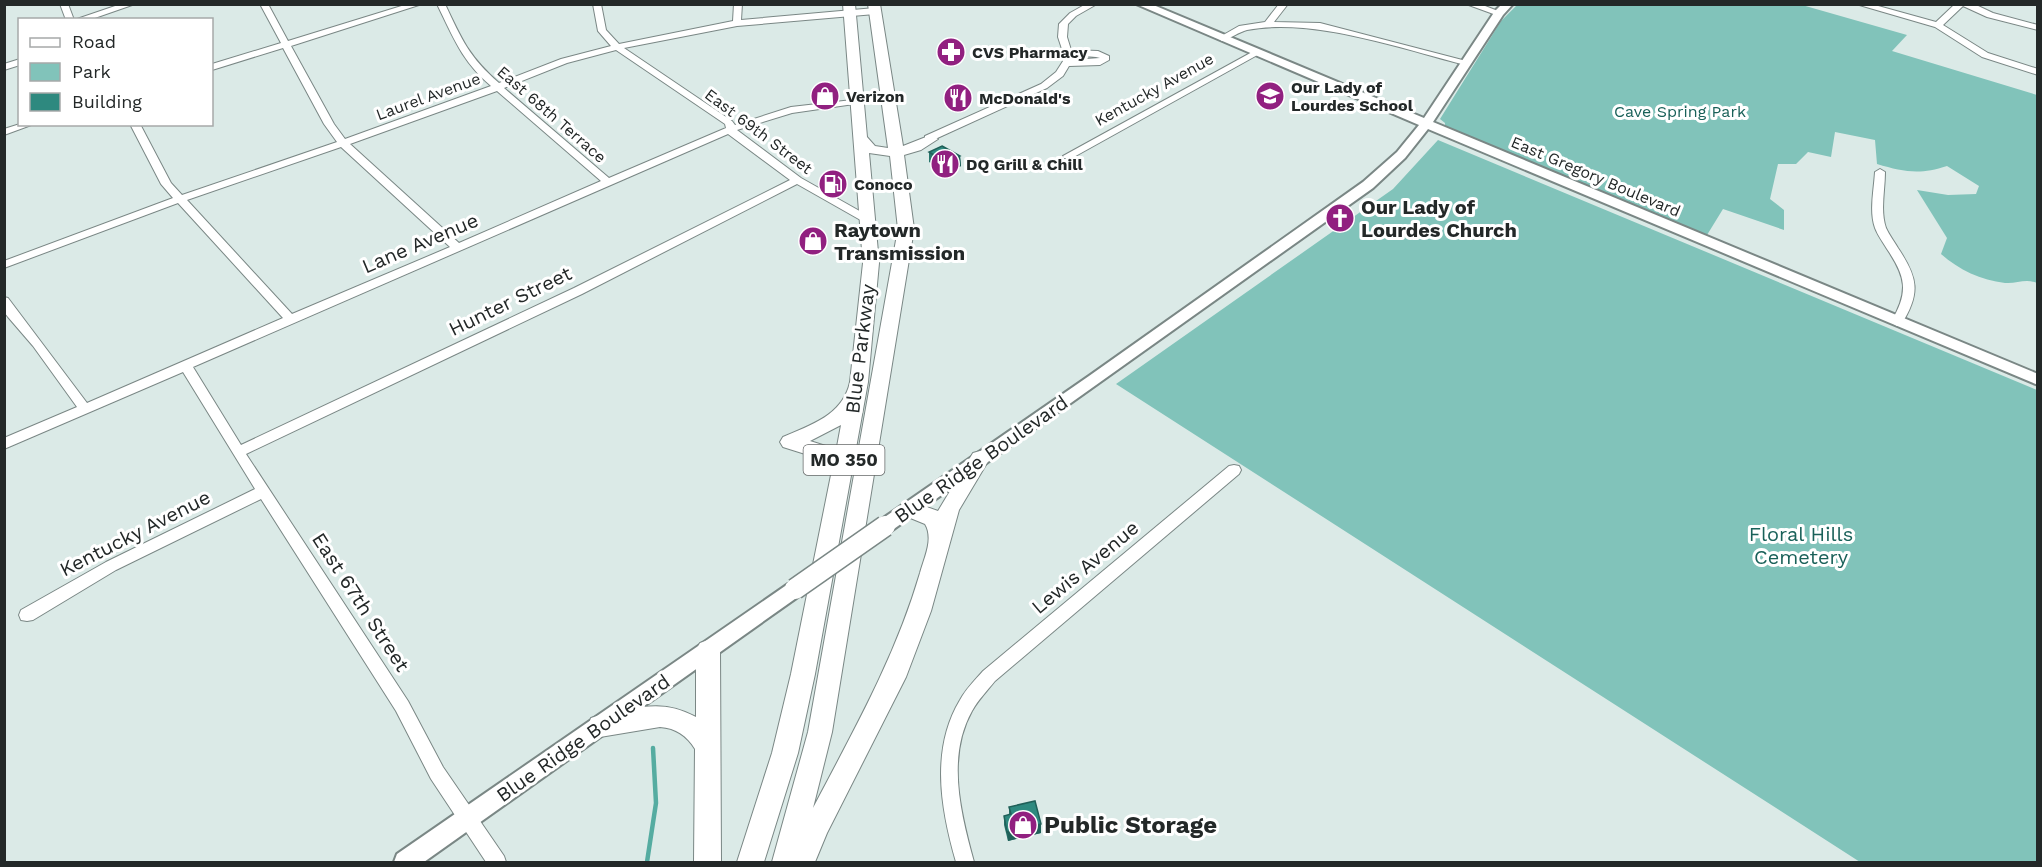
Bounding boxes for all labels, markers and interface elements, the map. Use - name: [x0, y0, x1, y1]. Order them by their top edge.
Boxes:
- legend: [18, 18, 213, 126]
- text: Road: [72, 31, 116, 52]
- pharmacy icon: CVS Pharmacy: [935, 36, 967, 68]
- place label: CVS Pharmacy: [972, 43, 1089, 62]
- street label: Kentucky Avenue: [1092, 49, 1217, 130]
- text: Park: [72, 61, 111, 82]
- street label: East 68th Terrace: [493, 62, 610, 167]
- street label: Laurel Avenue: [373, 69, 483, 124]
- place label: Our Lady of Lourdes School: [1291, 78, 1414, 115]
- shop icon: Verizon: [809, 80, 841, 112]
- school or university icon: Our Lady of Lourdes School: [1254, 80, 1286, 112]
- restaurant icon: McDonald's: [942, 82, 974, 114]
- street label: East 69th Street: [701, 85, 816, 178]
- place label: Verizon: [846, 87, 905, 106]
- place label: McDonald's: [979, 89, 1071, 108]
- text: Building: [72, 91, 142, 112]
- park label: Cave Spring Park: [1614, 102, 1746, 121]
- street label: East Gregory Boulevard: [1508, 132, 1683, 221]
- restaurant icon: DQ Grill & Chill: [929, 148, 961, 180]
- place label: DQ Grill & Chill: [966, 155, 1083, 174]
- fuel station icon: Conoco: [817, 168, 849, 200]
- place label: Conoco: [854, 175, 913, 194]
- place label: Our Lady of Lourdes Church: [1361, 195, 1517, 242]
- church icon: Our Lady of Lourdes Church: [1324, 202, 1356, 234]
- street label: Lane Avenue: [358, 208, 482, 278]
- place label: Raytown Transmission: [834, 218, 965, 265]
- shop icon: Raytown Transmission: [797, 225, 829, 257]
- street label: Hunter Street: [445, 261, 576, 341]
- street label: Blue Parkway: [840, 282, 880, 415]
- street label: Blue Ridge Boulevard: [890, 390, 1072, 528]
- road number: MO 350: [804, 445, 884, 475]
- street label: Kentucky Avenue: [56, 485, 214, 581]
- street label: Lewis Avenue: [1027, 515, 1143, 619]
- park label: Floral Hills Cemetery: [1749, 522, 1853, 569]
- street label: East 67th Street: [307, 528, 415, 676]
- street label: Blue Ridge Boulevard: [492, 669, 674, 807]
- shop icon: Public Storage: [1007, 809, 1039, 841]
- place label: Public Storage: [1044, 811, 1217, 839]

